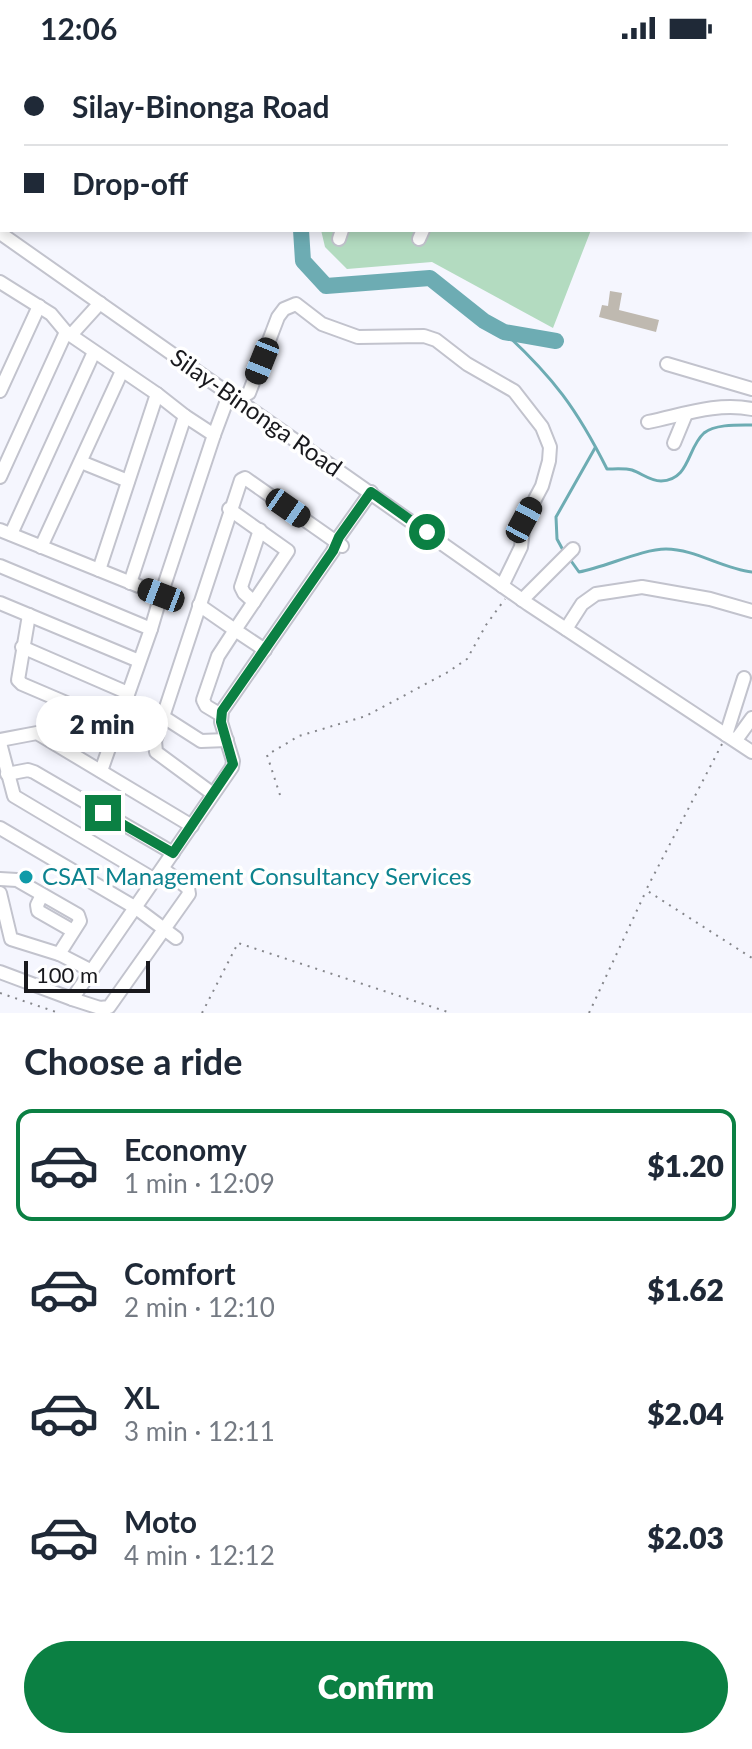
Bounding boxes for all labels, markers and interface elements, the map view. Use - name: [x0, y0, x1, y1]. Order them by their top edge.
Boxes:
- text: 12:06: [40, 10, 117, 46]
- text: Silay-Binonga Road: [72, 88, 330, 124]
- text: Drop-off: [72, 165, 188, 201]
- car: [242, 334, 282, 388]
- street label: Silay-Binonga Road: [166, 342, 348, 482]
- car: [261, 484, 315, 532]
- car: [502, 493, 546, 547]
- route start: [409, 514, 445, 550]
- car: [134, 575, 188, 615]
- callout: 2 min: [37, 697, 169, 753]
- text: 2 min: [70, 708, 134, 740]
- route end: [85, 795, 121, 831]
- place label: CSAT Management Consultancy Services: [42, 861, 472, 890]
- marker: CSAT Management Consultancy Services: [17, 868, 35, 886]
- scale bar: [24, 957, 150, 993]
- text: 100 m: [36, 961, 98, 988]
- text: Choose a ride: [24, 1039, 243, 1083]
- icon: car: [28, 1129, 100, 1201]
- text: Economy: [124, 1131, 247, 1167]
- text: $1.20: [647, 1147, 724, 1183]
- text: 1 min · 12:09: [124, 1167, 275, 1199]
- icon: car: [28, 1253, 100, 1325]
- text: Comfort: [124, 1255, 236, 1291]
- text: $1.62: [647, 1271, 724, 1307]
- text: 2 min · 12:10: [124, 1291, 275, 1323]
- icon: car: [28, 1377, 100, 1449]
- text: XL: [124, 1379, 160, 1415]
- text: $2.04: [647, 1395, 724, 1431]
- text: 3 min · 12:11: [124, 1415, 275, 1447]
- icon: car: [28, 1501, 100, 1573]
- text: Moto: [124, 1503, 197, 1539]
- text: $2.03: [647, 1519, 724, 1555]
- text: 4 min · 12:12: [124, 1539, 275, 1571]
- button: Confirm: [24, 1641, 728, 1733]

